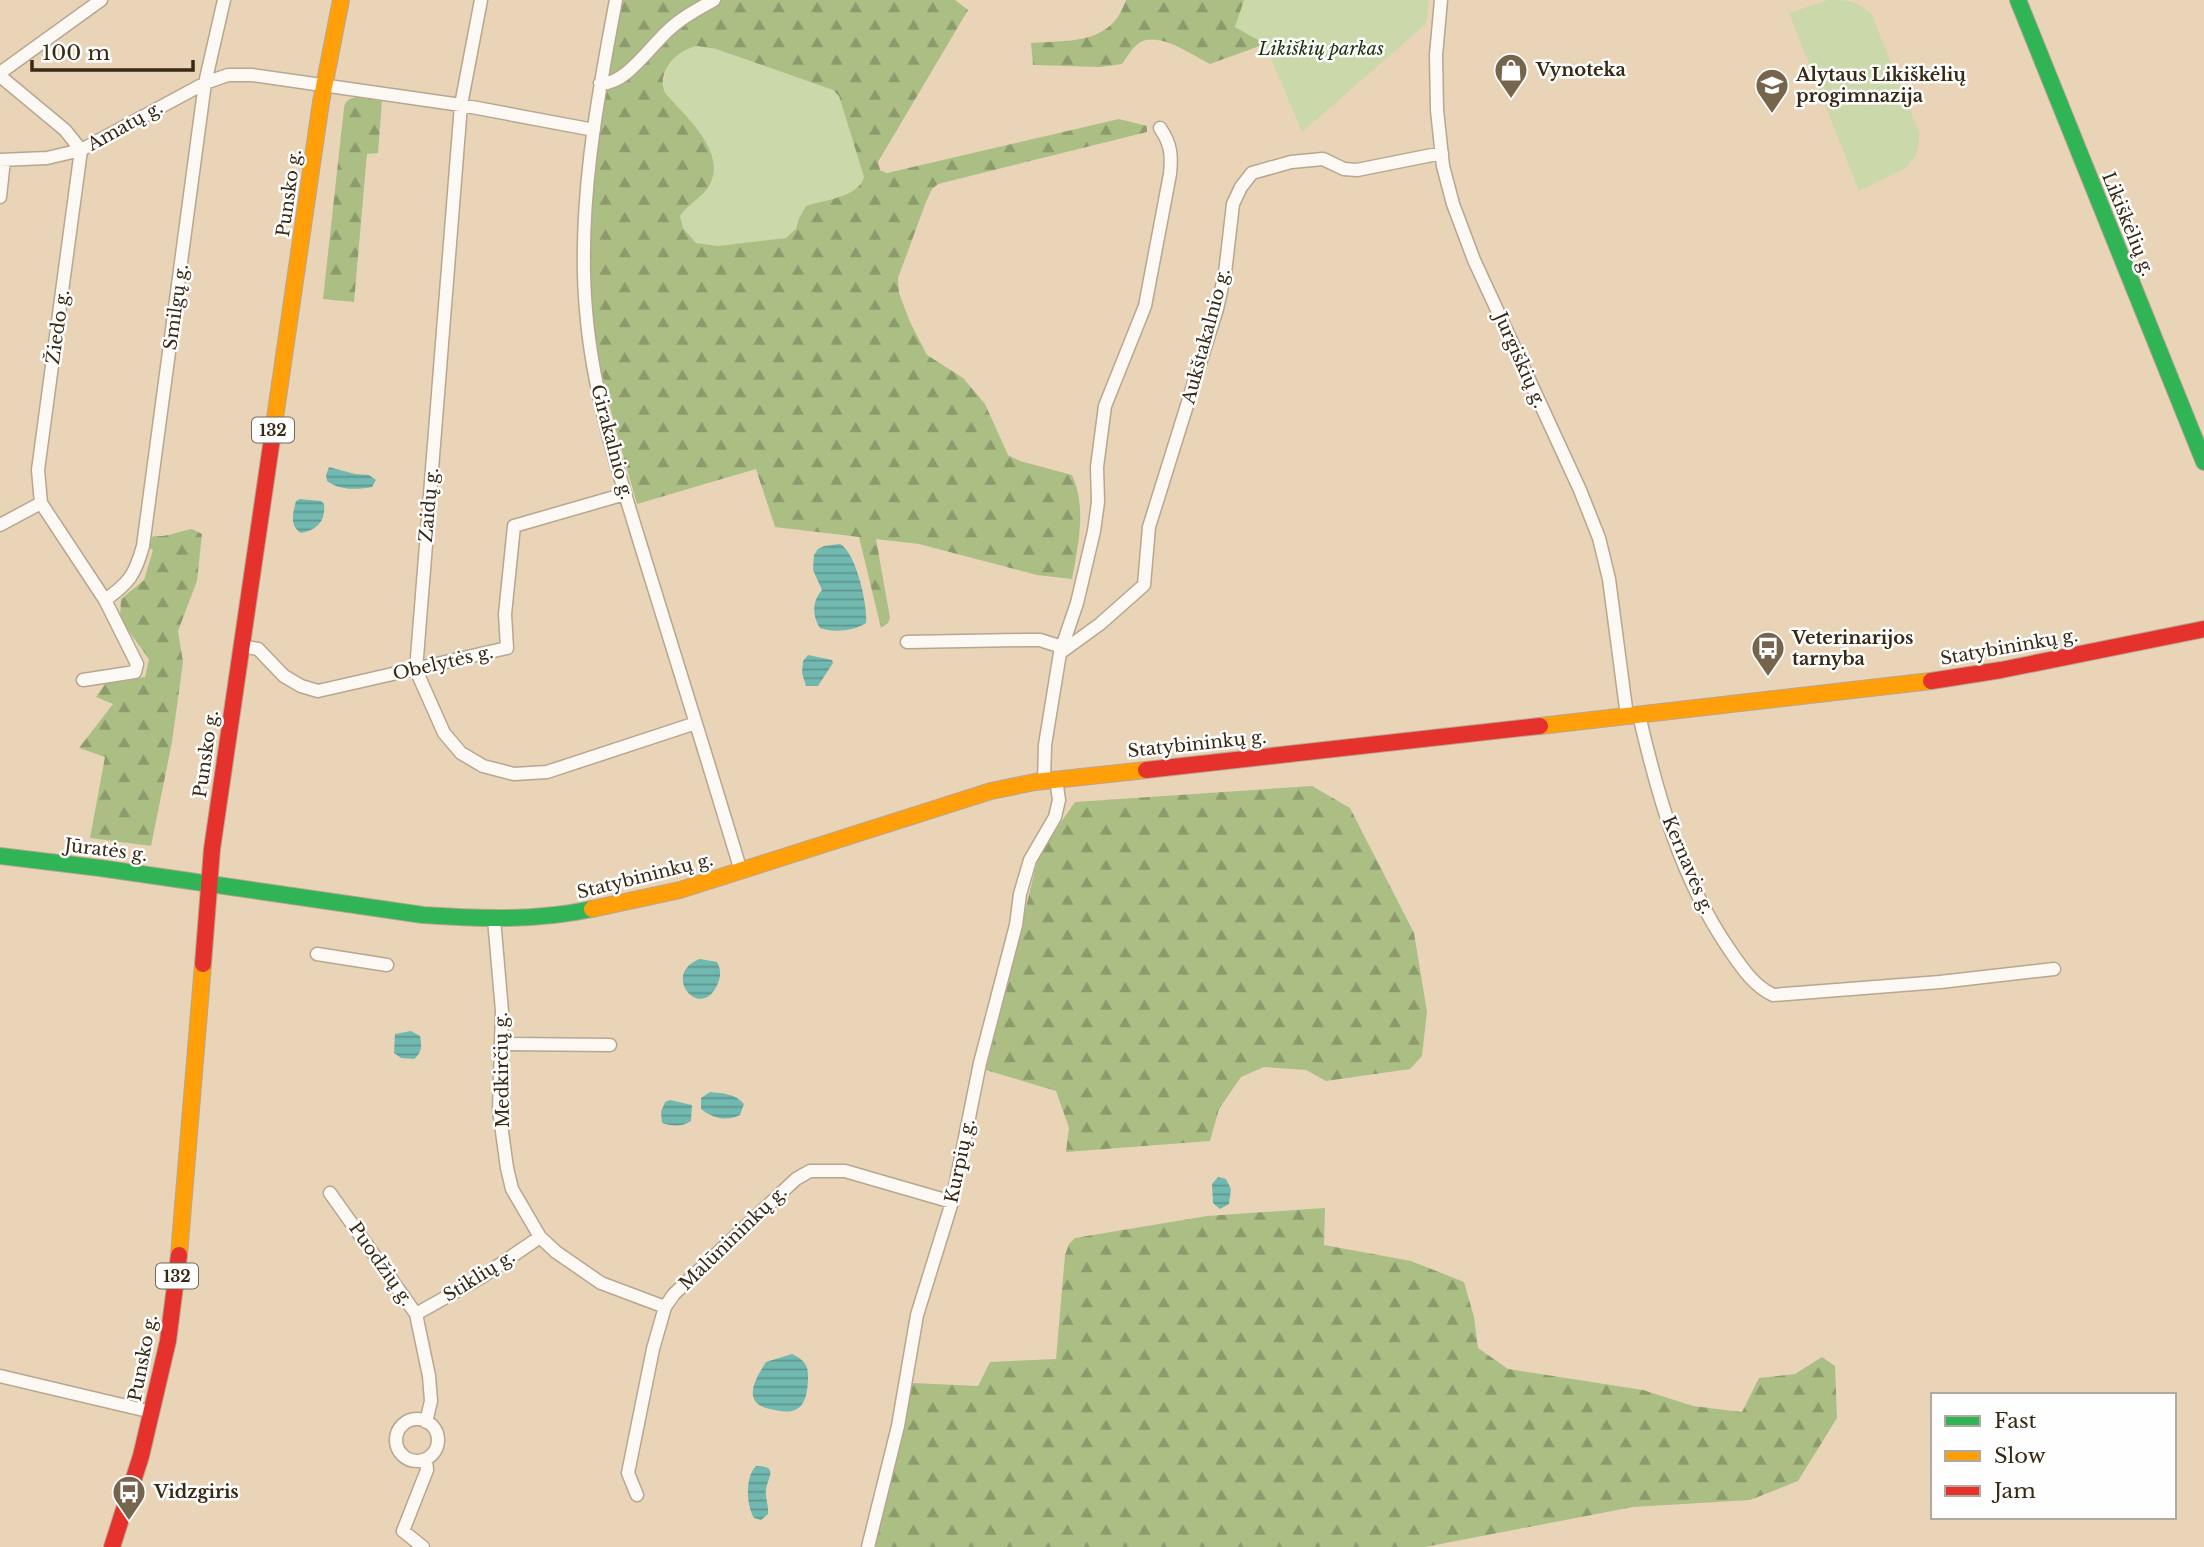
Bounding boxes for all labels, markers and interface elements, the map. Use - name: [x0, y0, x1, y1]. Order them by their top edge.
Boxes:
- scale bar: [32, 28, 192, 72]
- park label: Likiškių parkas: [1257, 38, 1384, 60]
- text: 100 m: [42, 40, 110, 66]
- shop icon: Vynoteka: [1492, 51, 1530, 100]
- place label: Vynoteka: [1535, 59, 1627, 81]
- place label: Alytaus Likiškėlių progimnazija: [1795, 64, 1966, 107]
- school or university icon: Alytaus Likiškėlių progimnazija: [1753, 66, 1791, 115]
- street label: Amatų g.: [83, 96, 167, 156]
- street label: Punsko g.: [272, 148, 306, 238]
- street label: Likiškėlių g.: [2097, 169, 2159, 279]
- street label: Smilgų g.: [159, 263, 193, 351]
- street label: Aukštakalnio g.: [1177, 266, 1235, 407]
- street label: Žiedo g.: [41, 288, 74, 366]
- street label: Jurgiškių g.: [1488, 307, 1551, 411]
- street label: Girakalnio g.: [586, 382, 638, 502]
- road number: 132: [252, 418, 294, 442]
- street label: Zaidų g.: [415, 467, 443, 543]
- street label: Statybininkų g.: [1938, 624, 2080, 670]
- place label: Veterinarijos tarnyba: [1791, 627, 1913, 670]
- bus stop icon: Veterinarijos tarnyba: [1749, 629, 1787, 678]
- street label: Obelytės g.: [391, 641, 495, 685]
- street label: Punsko g.: [189, 709, 223, 799]
- street label: Statybininkų g.: [1127, 726, 1267, 762]
- street label: Kernavės g.: [1657, 813, 1719, 917]
- street label: Jūratės g.: [61, 834, 149, 866]
- street label: Statybininkų g.: [575, 848, 715, 904]
- street label: Medkirčių g.: [490, 1012, 514, 1128]
- street label: Kurpių g.: [940, 1117, 980, 1205]
- street label: Malūnininkų g.: [675, 1181, 791, 1295]
- street label: Puodžių g.: [344, 1218, 418, 1310]
- street label: Stiklių g.: [439, 1245, 519, 1307]
- road number: 132: [156, 1264, 198, 1288]
- street label: Punsko g.: [124, 1313, 162, 1403]
- legend: [1931, 1393, 2176, 1519]
- text: Fast: [1994, 1408, 2036, 1434]
- text: Slow: [1994, 1443, 2046, 1469]
- bus stop icon: Vidzgiris: [110, 1473, 148, 1522]
- text: Jam: [1991, 1478, 2036, 1504]
- place label: Vidzgiris: [153, 1481, 239, 1503]

